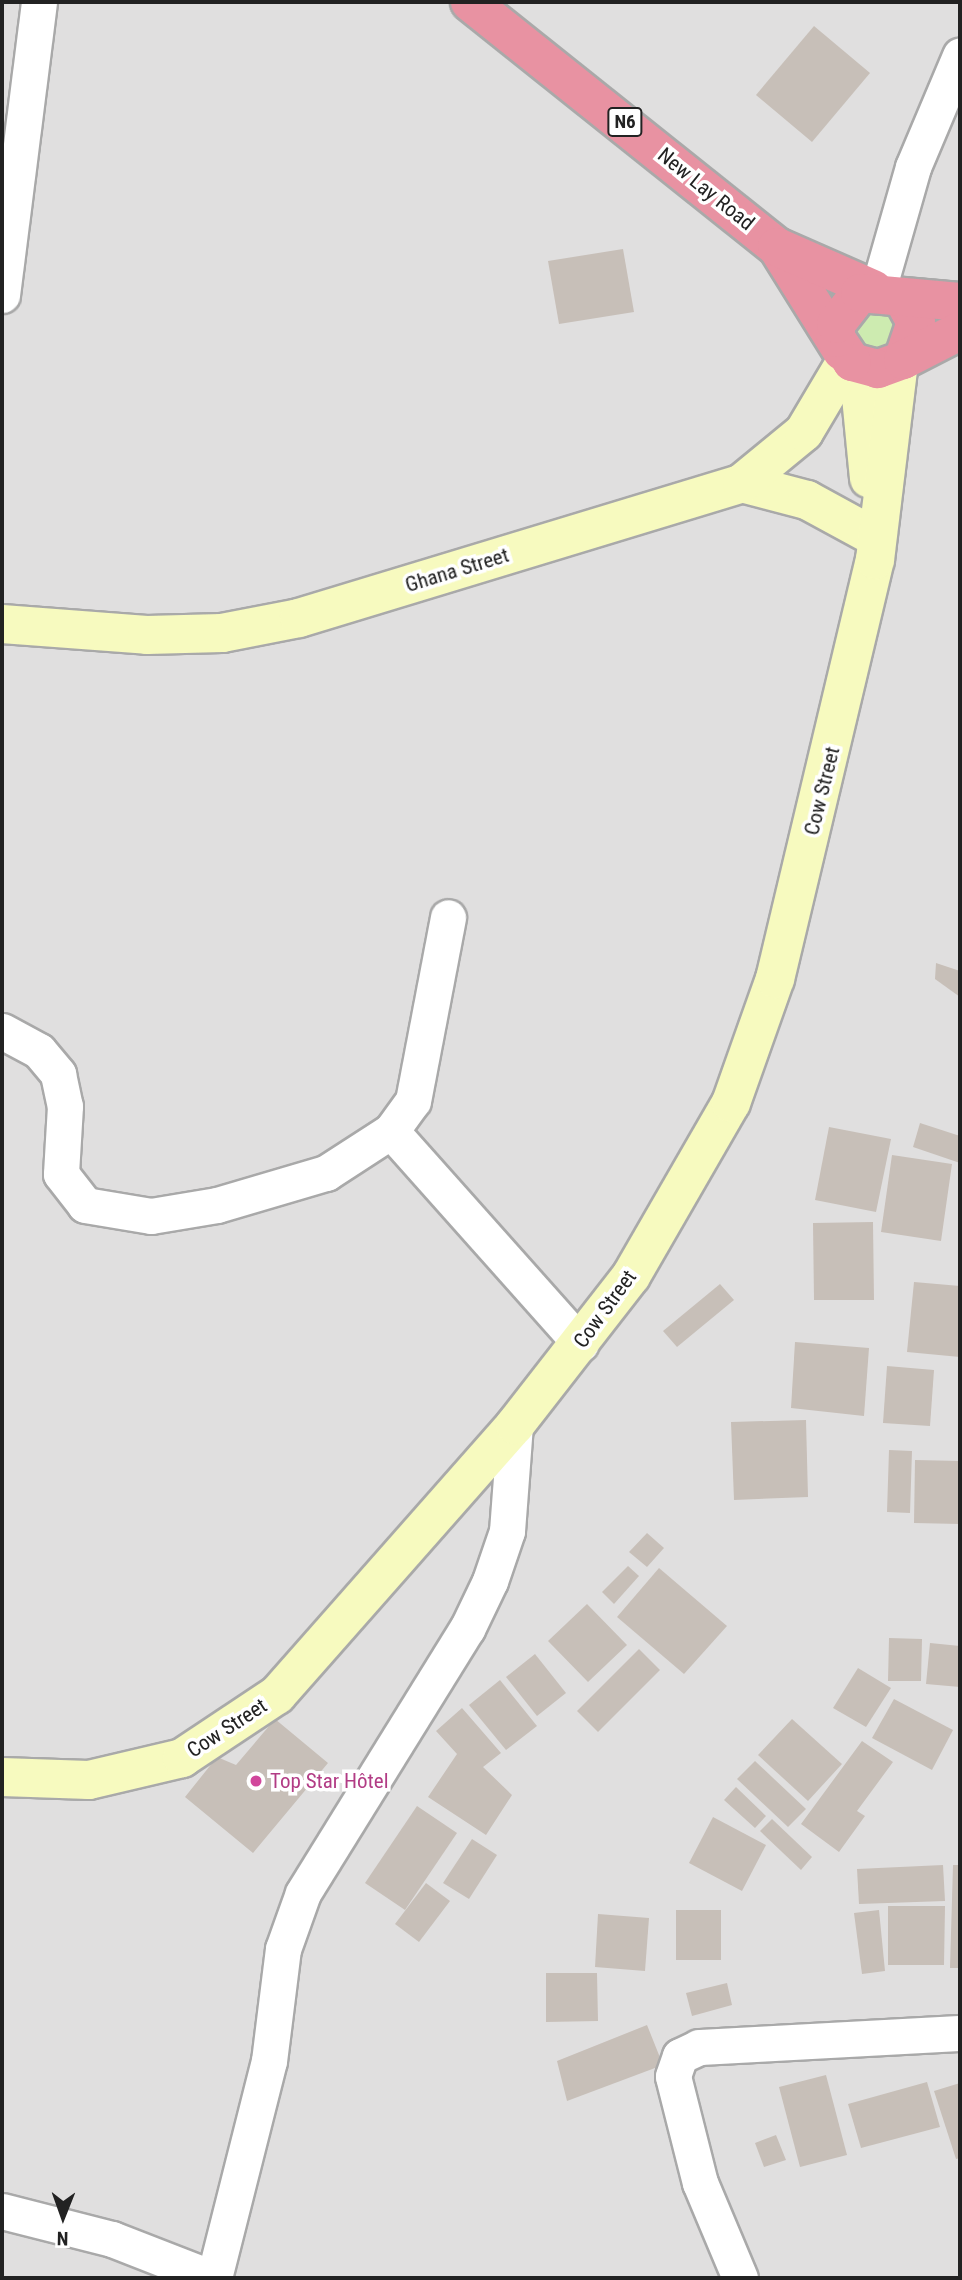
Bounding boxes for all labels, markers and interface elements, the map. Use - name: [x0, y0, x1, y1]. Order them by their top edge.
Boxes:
- road number: N6: [606, 106, 644, 138]
- street label: New Lay Road: [653, 142, 759, 236]
- street label: Ghana Street: [402, 542, 512, 598]
- street label: Cow Street: [799, 744, 845, 838]
- street label: Cow Street: [568, 1265, 642, 1353]
- street label: Cow Street: [182, 1693, 272, 1763]
- place label: Top Star Hôtel: [270, 1768, 388, 1794]
- marker: Top Star Hôtel: [248, 1773, 264, 1789]
- north arrow: [28, 2182, 98, 2252]
- text: N: [57, 2227, 69, 2250]

